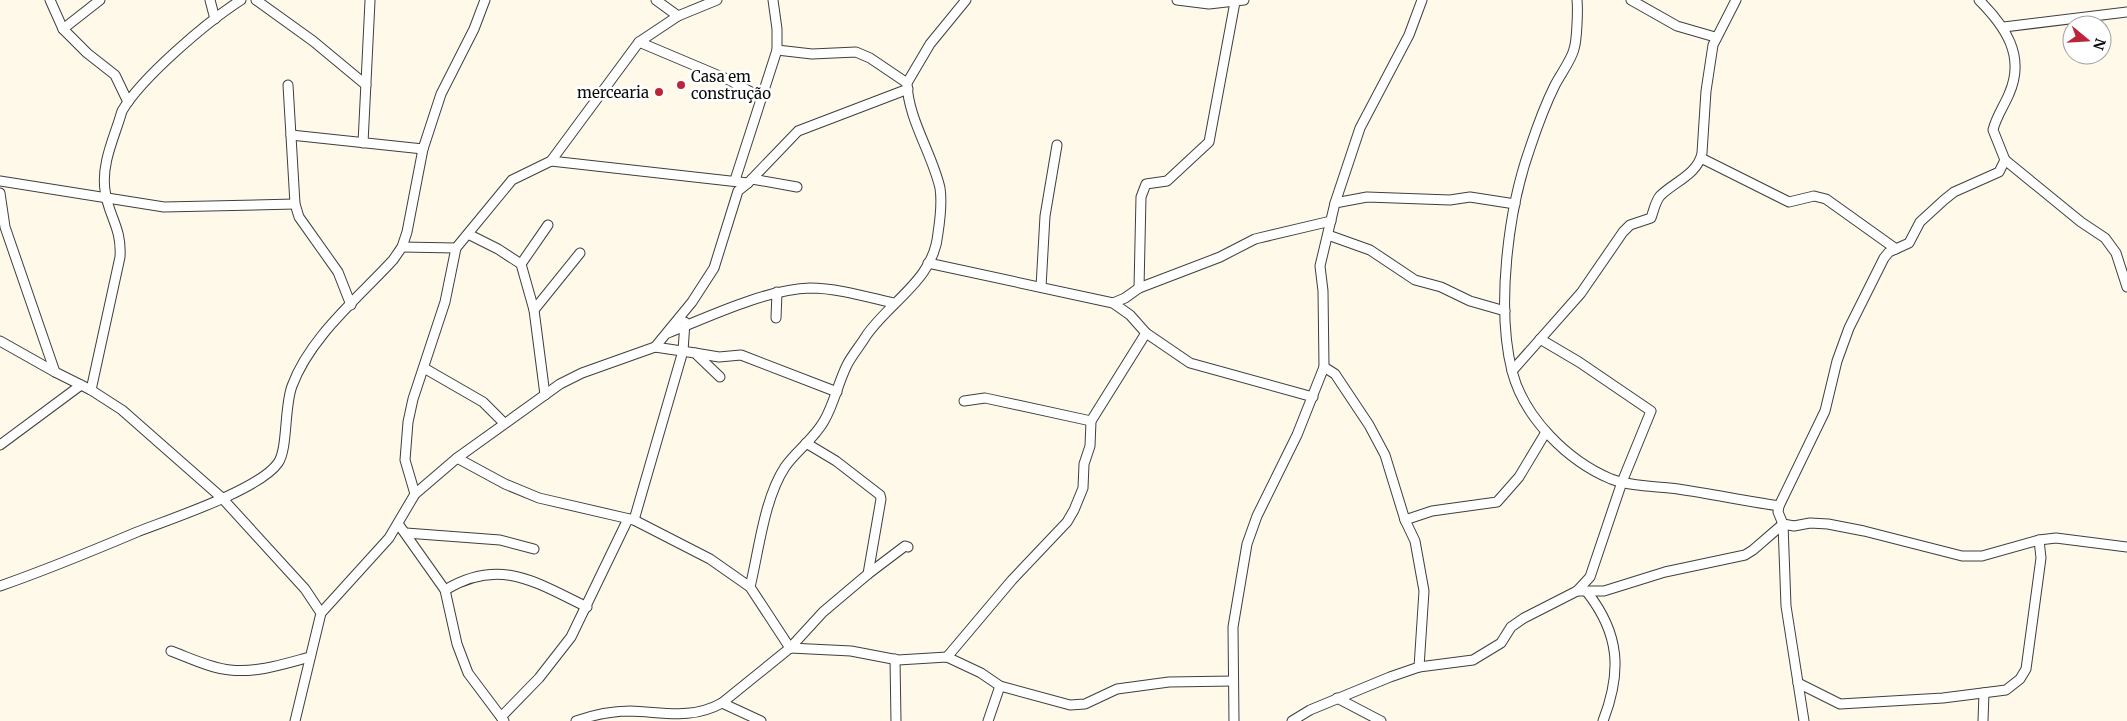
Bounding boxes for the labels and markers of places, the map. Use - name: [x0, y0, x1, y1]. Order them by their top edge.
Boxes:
- place label: Casa em construção: [691, 67, 771, 103]
- marker: Casa em construção: [675, 79, 687, 91]
- place label: mercearia: [577, 83, 649, 102]
- marker: mercearia: [653, 86, 665, 98]

